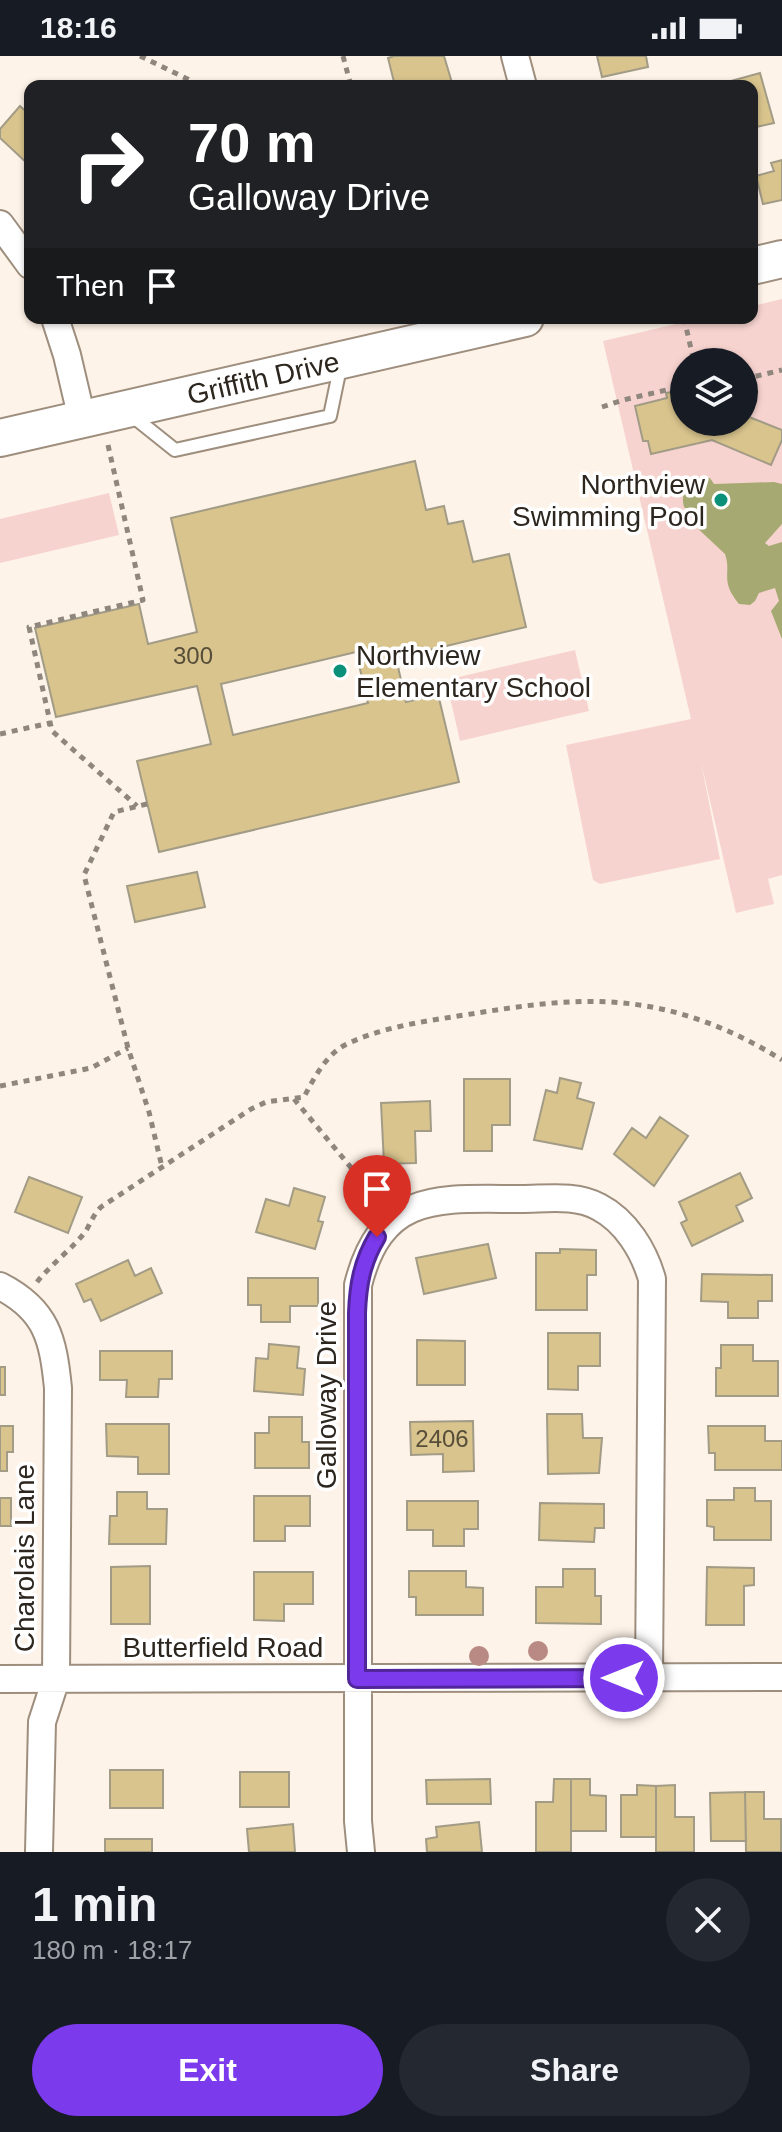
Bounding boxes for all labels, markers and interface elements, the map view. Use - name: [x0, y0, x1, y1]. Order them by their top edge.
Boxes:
- text: 18:16: [40, 11, 117, 44]
- text: 70 m: [188, 111, 316, 174]
- icon: right: [56, 112, 160, 216]
- text: Galloway Drive: [188, 177, 430, 218]
- icon: arrive: [140, 264, 184, 308]
- text: Then: [56, 269, 124, 302]
- street label: Griffith Drive: [184, 345, 342, 410]
- map controls: [670, 348, 758, 436]
- button: layers: [670, 348, 758, 436]
- place label: Northview Swimming Pool: [512, 469, 706, 532]
- marker: Northview Swimming Pool: [712, 491, 730, 509]
- place label: Northview Elementary School: [356, 640, 591, 703]
- house number: 300: [173, 642, 213, 669]
- marker: Northview Elementary School: [331, 662, 349, 680]
- pin: [343, 1155, 411, 1237]
- icon: arrive: [355, 1167, 399, 1211]
- street label: Galloway Drive: [311, 1301, 342, 1489]
- house number: 2406: [415, 1425, 469, 1452]
- street label: Charolais Lane: [9, 1464, 40, 1652]
- street label: Butterfield Road: [123, 1632, 323, 1663]
- position arrow: [582, 1636, 666, 1720]
- text: 1 min: [32, 1878, 157, 1931]
- button: close: [666, 1878, 750, 1962]
- text: 180 m · 18:17: [32, 1935, 192, 1965]
- button: Exit: [32, 2024, 383, 2116]
- button: Share: [399, 2024, 750, 2116]

